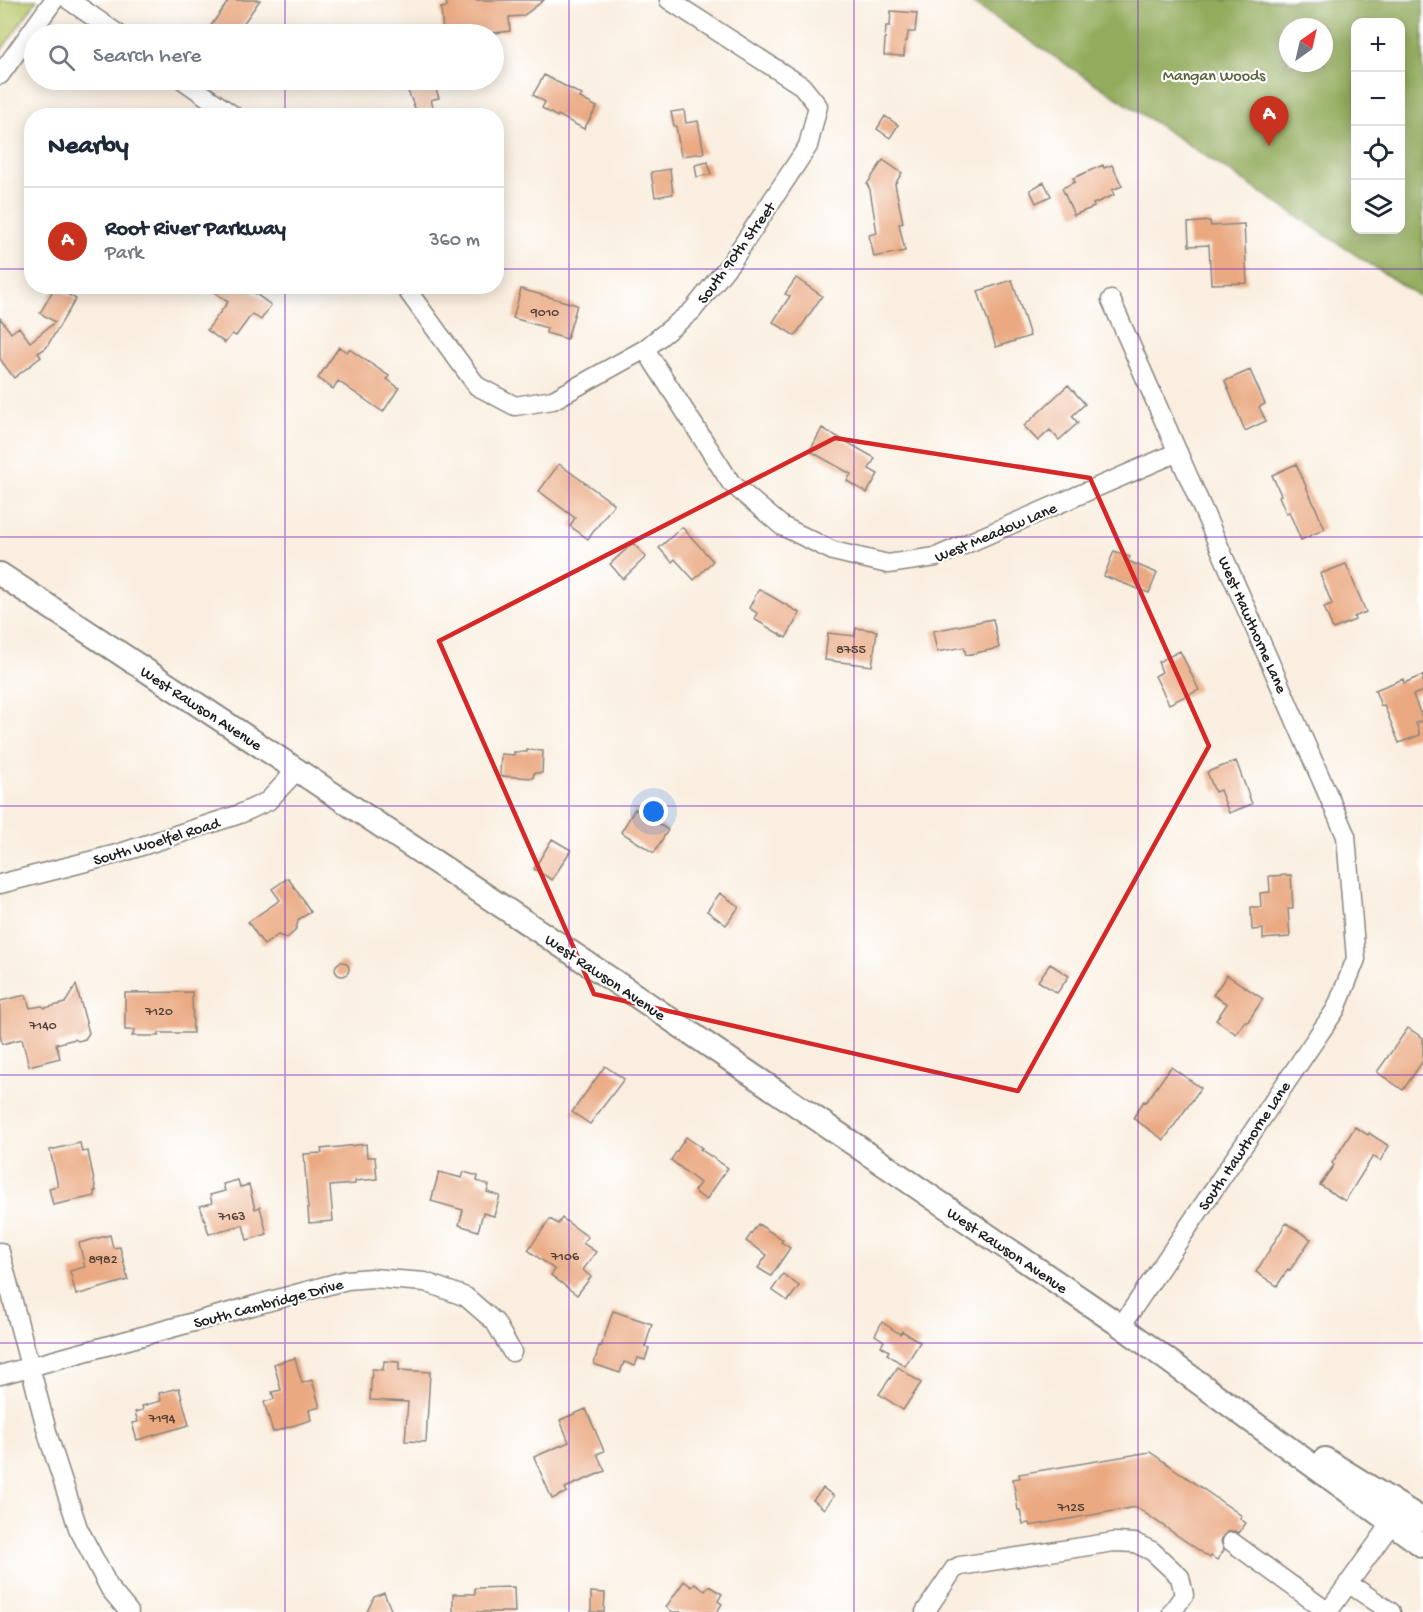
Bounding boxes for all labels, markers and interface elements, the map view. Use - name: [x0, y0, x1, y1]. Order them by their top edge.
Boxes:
- north arrow: [1279, 18, 1333, 72]
- map controls: [1351, 18, 1405, 234]
- button: +: [1351, 18, 1405, 72]
- search box: [24, 24, 504, 90]
- icon: search: [45, 41, 78, 74]
- text: Search here: [93, 44, 201, 70]
- park label: Mangan Woods: [1163, 68, 1266, 87]
- button: −: [1351, 72, 1405, 126]
- pin: A: [1250, 96, 1288, 146]
- button: locate: [1351, 126, 1405, 180]
- text: Nearby: [48, 132, 129, 163]
- button: layers: [1351, 180, 1405, 234]
- street label: South 90th Street: [695, 198, 782, 309]
- text: Root River Parkway: [105, 217, 286, 243]
- text: A: [62, 230, 73, 253]
- text: 360 m: [429, 230, 480, 253]
- text: Park: [105, 243, 143, 266]
- house number: 9010: [530, 305, 559, 322]
- street label: West Meadow Lane: [932, 500, 1061, 569]
- street label: West Hawthorne Lane: [1212, 554, 1290, 697]
- house number: 8755: [836, 642, 866, 659]
- street label: West Rawson Avenue: [136, 663, 265, 757]
- your location: [639, 797, 668, 826]
- street label: South Woelfel Road: [91, 815, 224, 872]
- street label: West Rawson Avenue: [540, 931, 669, 1027]
- house number: 7120: [144, 1004, 173, 1021]
- house number: 7140: [28, 1018, 57, 1035]
- street label: South Hawthorne Lane: [1196, 1078, 1297, 1215]
- street label: West Rawson Avenue: [942, 1204, 1071, 1300]
- house number: 7163: [217, 1209, 246, 1226]
- house number: 7106: [550, 1249, 580, 1266]
- house number: 8982: [88, 1252, 118, 1269]
- street label: South Cambridge Drive: [192, 1276, 346, 1334]
- house number: 7194: [148, 1411, 176, 1428]
- house number: 7125: [1056, 1500, 1085, 1517]

